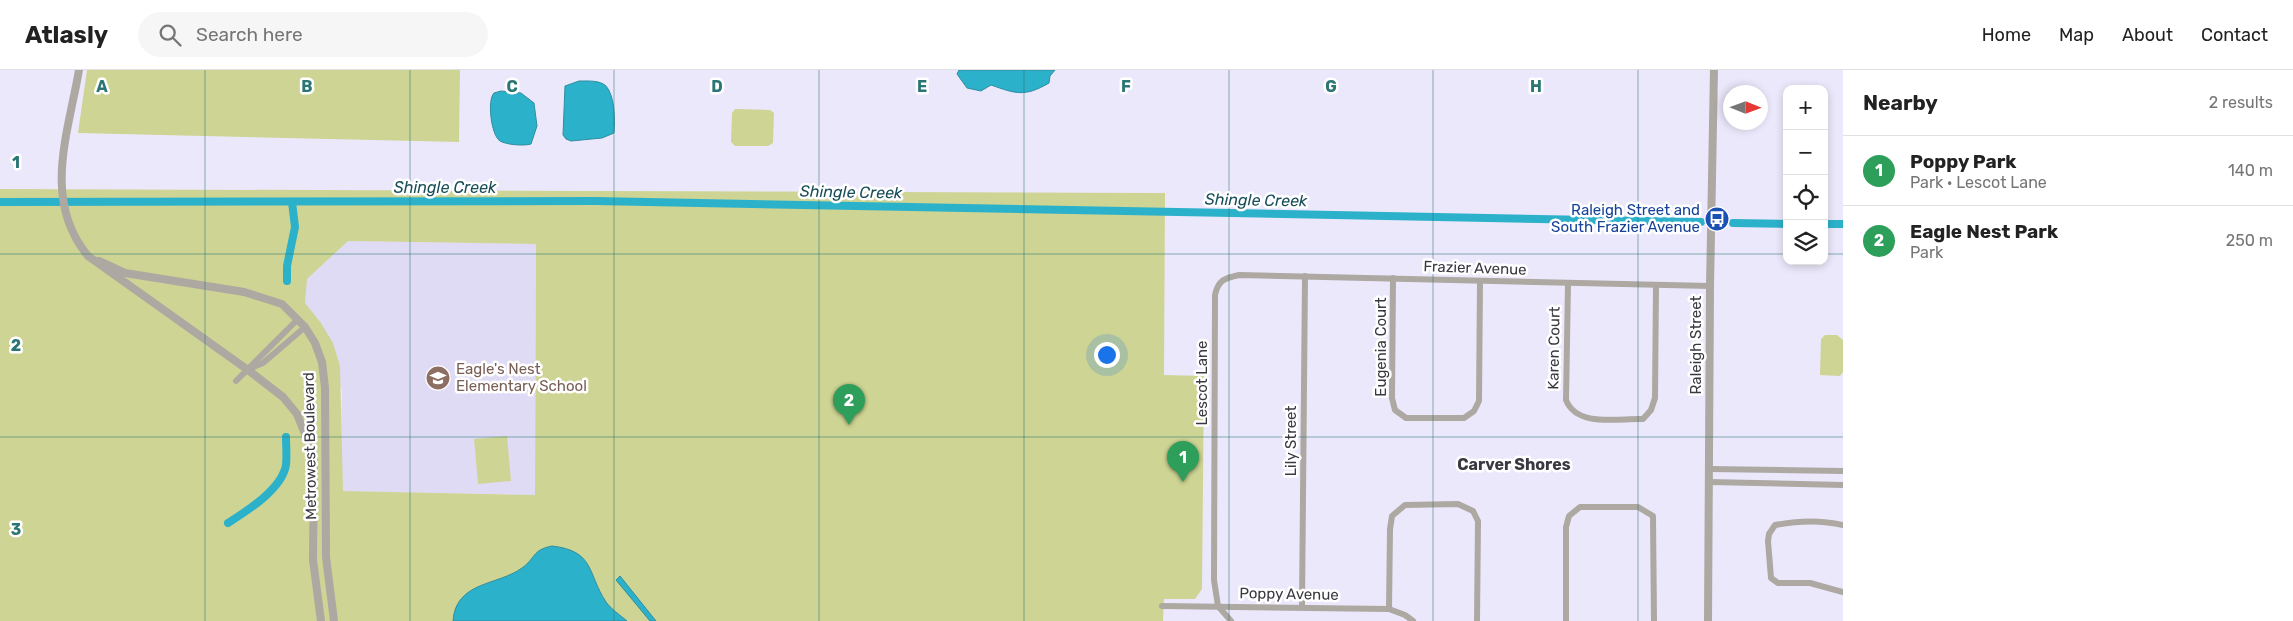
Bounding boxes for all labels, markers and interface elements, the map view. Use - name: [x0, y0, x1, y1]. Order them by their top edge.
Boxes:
- search box: [138, 12, 488, 57]
- text: Atlasly: [25, 21, 108, 49]
- icon: search: [156, 21, 184, 49]
- text: Search here: [196, 23, 303, 46]
- text: Home: [1982, 24, 2031, 46]
- text: Map: [2059, 24, 2094, 46]
- text: About: [2122, 24, 2173, 46]
- text: Contact: [2201, 24, 2268, 46]
- text: A: [96, 77, 108, 96]
- text: B: [301, 77, 313, 96]
- text: C: [506, 77, 518, 96]
- text: D: [711, 77, 723, 96]
- text: E: [917, 77, 927, 96]
- text: F: [1121, 77, 1131, 96]
- text: G: [1325, 77, 1337, 96]
- text: H: [1530, 77, 1542, 96]
- north arrow: [1723, 85, 1768, 130]
- map controls: [1783, 85, 1828, 265]
- button: +: [1783, 85, 1828, 130]
- text: Nearby: [1863, 90, 1938, 115]
- text: 2 results: [2209, 93, 2273, 112]
- button: −: [1783, 130, 1828, 175]
- text: Poppy Park: [1910, 150, 2016, 173]
- text: 1: [12, 153, 20, 172]
- text: 1: [1875, 161, 1883, 180]
- text: 140 m: [2228, 161, 2273, 180]
- text: Park · Lescot Lane: [1910, 173, 2047, 192]
- button: locate: [1783, 175, 1828, 220]
- water label: Shingle Creek: [394, 178, 497, 197]
- water label: Shingle Creek: [800, 182, 903, 202]
- water label: Shingle Creek: [1205, 190, 1308, 210]
- place label: Raleigh Street and South Frazier Avenue: [1551, 201, 1700, 236]
- bus stop icon: Raleigh Street and South Frazier Avenue: [1704, 206, 1730, 232]
- button: layers: [1783, 220, 1828, 265]
- text: Eagle Nest Park: [1910, 220, 2058, 243]
- text: 2: [1874, 231, 1884, 250]
- text: 250 m: [2226, 231, 2273, 250]
- text: Park: [1910, 243, 1943, 262]
- street label: Frazier Avenue: [1423, 257, 1527, 279]
- street label: Raleigh Street: [1687, 295, 1705, 394]
- street label: Eugenia Court: [1372, 297, 1390, 397]
- street label: Karen Court: [1544, 306, 1564, 390]
- text: 2: [11, 336, 21, 355]
- street label: Lescot Lane: [1193, 341, 1211, 425]
- your location: [1094, 342, 1120, 368]
- place label: Eagle's Nest Elementary School: [456, 360, 587, 395]
- school or university icon: Eagle's Nest Elementary School: [425, 365, 451, 391]
- street label: Metrowest Boulevard: [300, 372, 320, 520]
- pin: 2: [833, 384, 865, 425]
- street label: Lily Street: [1282, 406, 1300, 476]
- pin: 1: [1167, 441, 1199, 482]
- district label: Carver Shores: [1457, 455, 1571, 474]
- text: 3: [11, 520, 21, 539]
- street label: Poppy Avenue: [1239, 584, 1339, 604]

